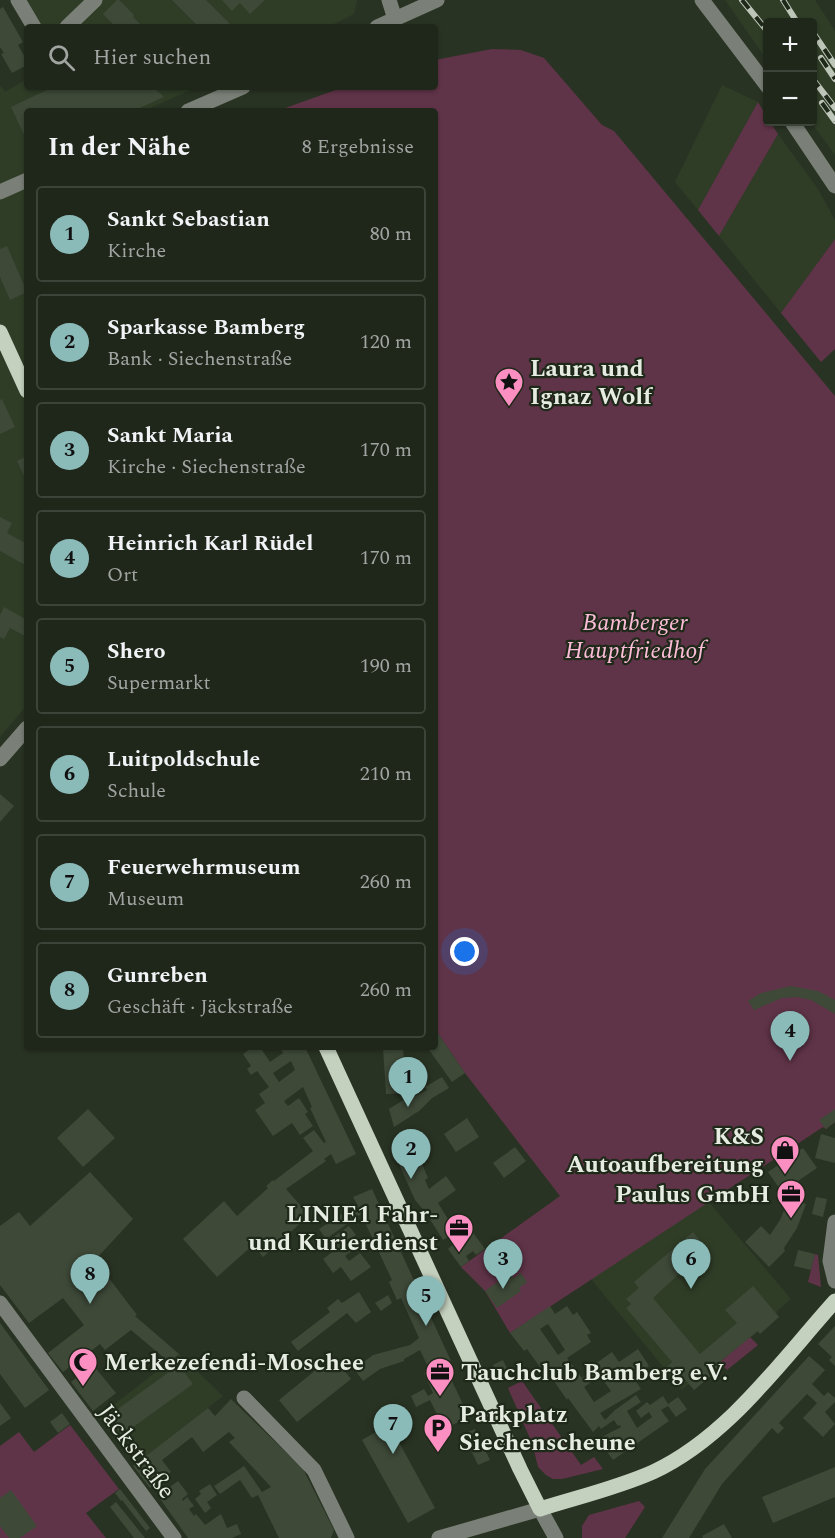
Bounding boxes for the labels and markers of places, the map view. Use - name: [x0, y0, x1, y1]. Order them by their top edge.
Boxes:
- place label: Laura und Ignaz Wolf: [530, 351, 654, 415]
- place icon: Laura und Ignaz Wolf: [493, 366, 525, 408]
- pin: 4: [770, 1012, 810, 1061]
- pin: 1: [388, 1058, 428, 1107]
- place label: K&S Autoaufbereitung: [567, 1119, 764, 1183]
- pin: 2: [392, 1130, 430, 1179]
- shop icon: K&S Autoaufbereitung: [769, 1134, 801, 1176]
- place label: Paulus GmbH: [615, 1177, 770, 1213]
- office icon: Paulus GmbH: [775, 1178, 807, 1220]
- place label: LINIE1 Fahr- und Kurierdienst: [248, 1197, 438, 1261]
- office icon: LINIE1 Fahr- und Kurierdienst: [443, 1212, 475, 1254]
- pin: 3: [484, 1240, 522, 1289]
- pin: 6: [672, 1240, 710, 1289]
- pin: 8: [70, 1254, 110, 1304]
- pin: 5: [406, 1276, 446, 1326]
- place label: Merkezefendi-Moschee: [104, 1345, 364, 1381]
- mosque icon: Merkezefendi-Moschee: [67, 1346, 99, 1388]
- place label: Tauchclub Bamberg e.V.: [461, 1355, 728, 1391]
- office icon: Tauchclub Bamberg e.V.: [424, 1356, 456, 1398]
- place label: Parkplatz Siechenscheune: [459, 1397, 636, 1461]
- pin: 7: [374, 1404, 412, 1454]
- parking icon: Parkplatz Siechenscheune: [422, 1412, 454, 1454]

